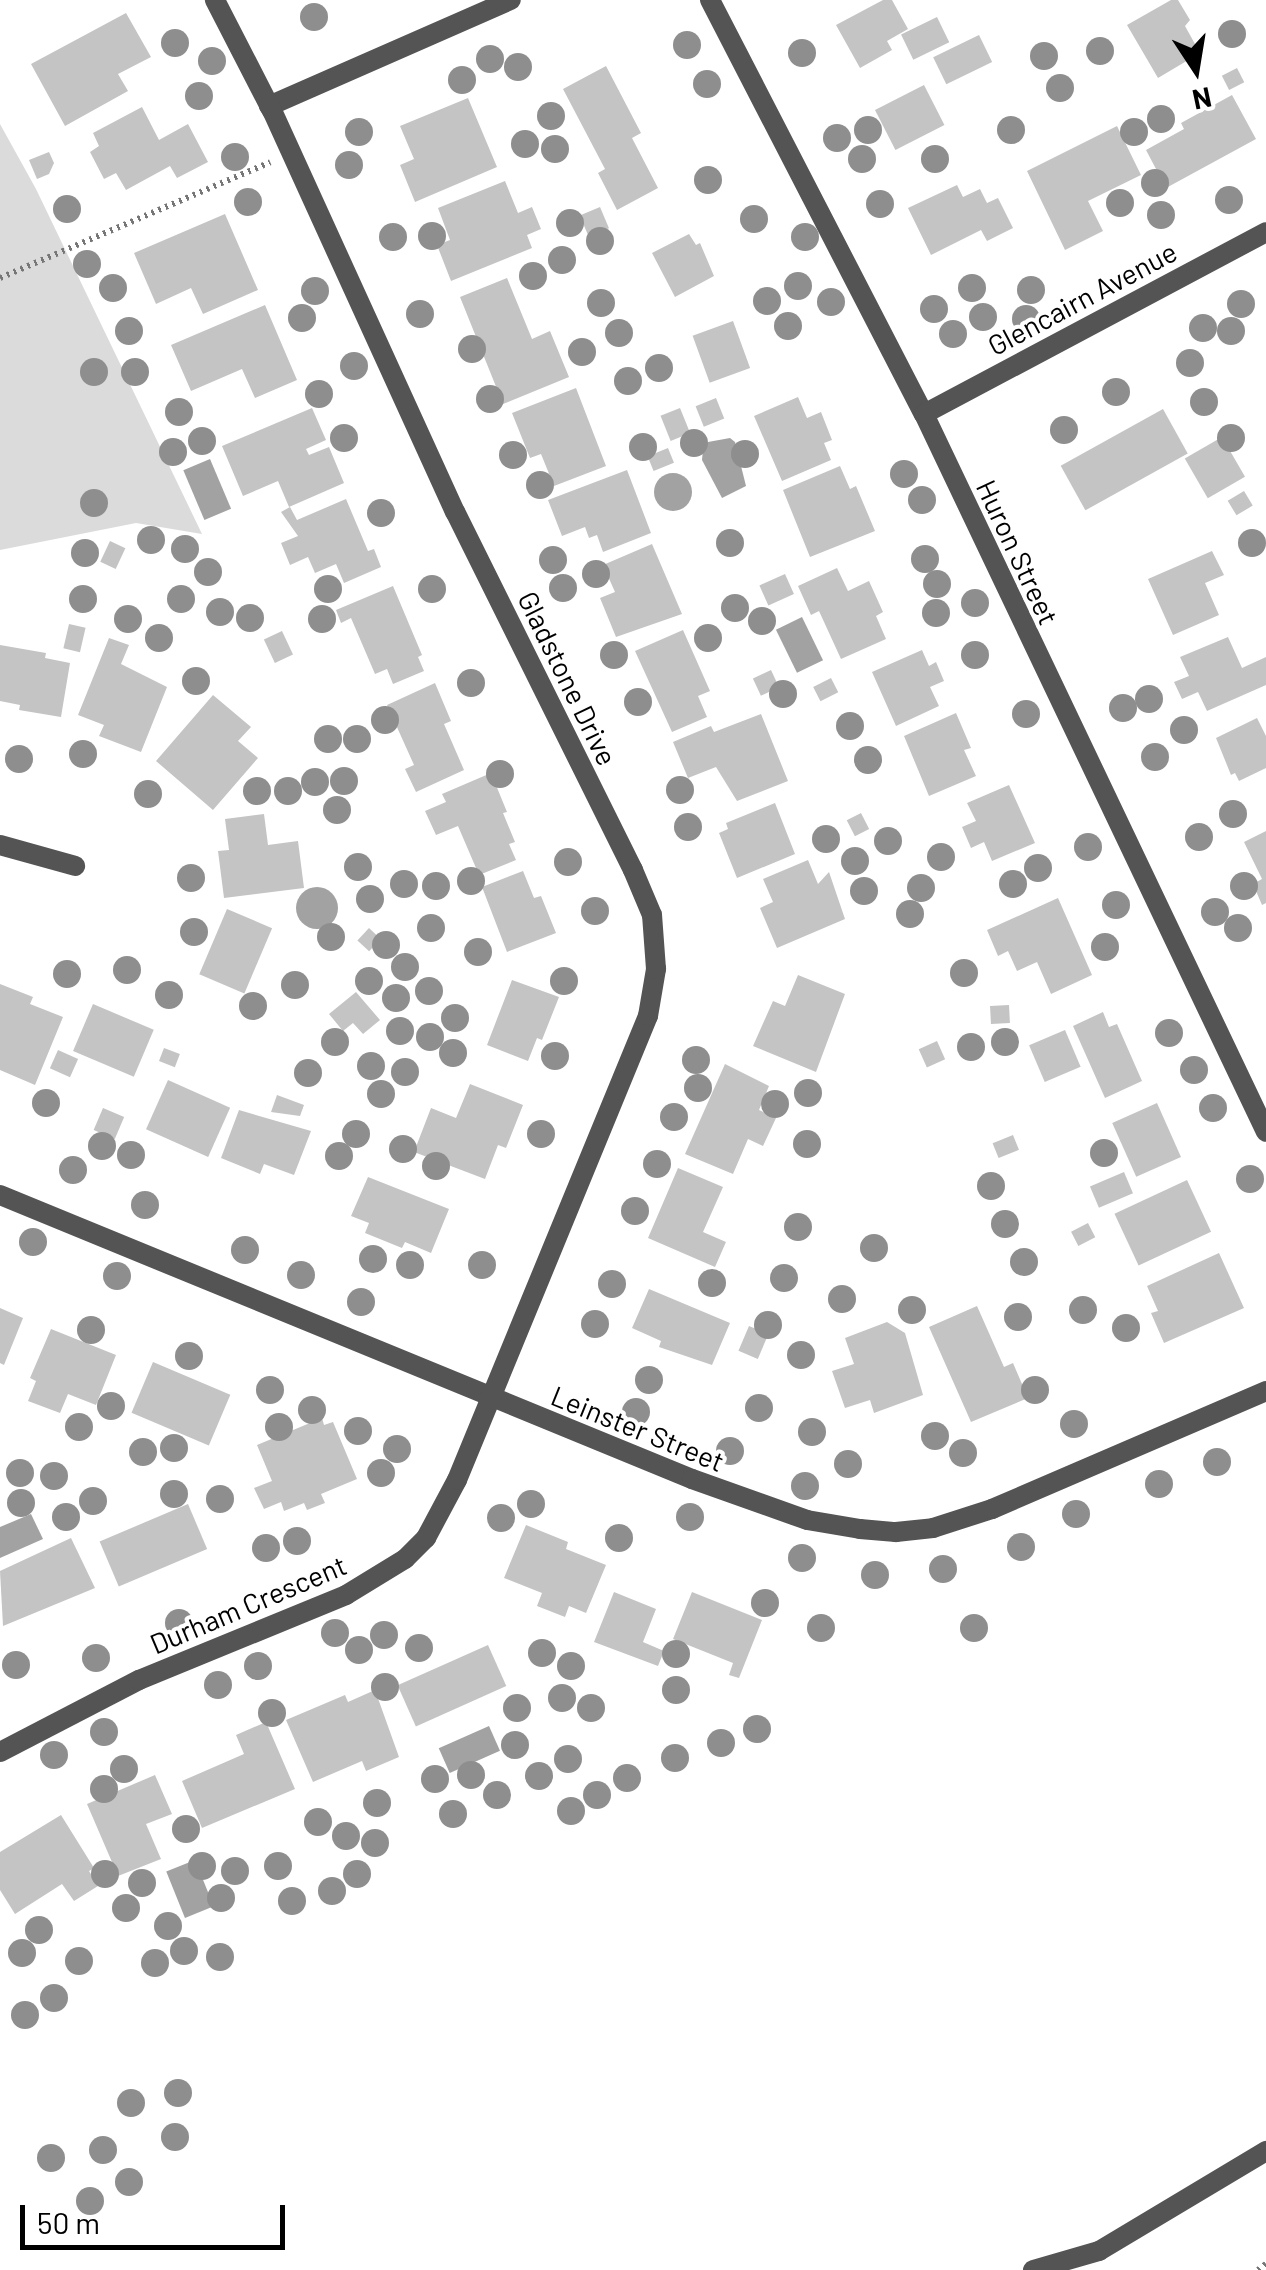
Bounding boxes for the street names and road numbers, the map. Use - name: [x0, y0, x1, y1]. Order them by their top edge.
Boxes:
- street label: Glencairn Avenue: [982, 234, 1182, 362]
- street label: Huron Street: [970, 474, 1066, 630]
- street label: Gladstone Drive: [511, 585, 625, 771]
- street label: Leinster Street: [547, 1378, 729, 1478]
- street label: Durham Crescent: [145, 1547, 351, 1661]

